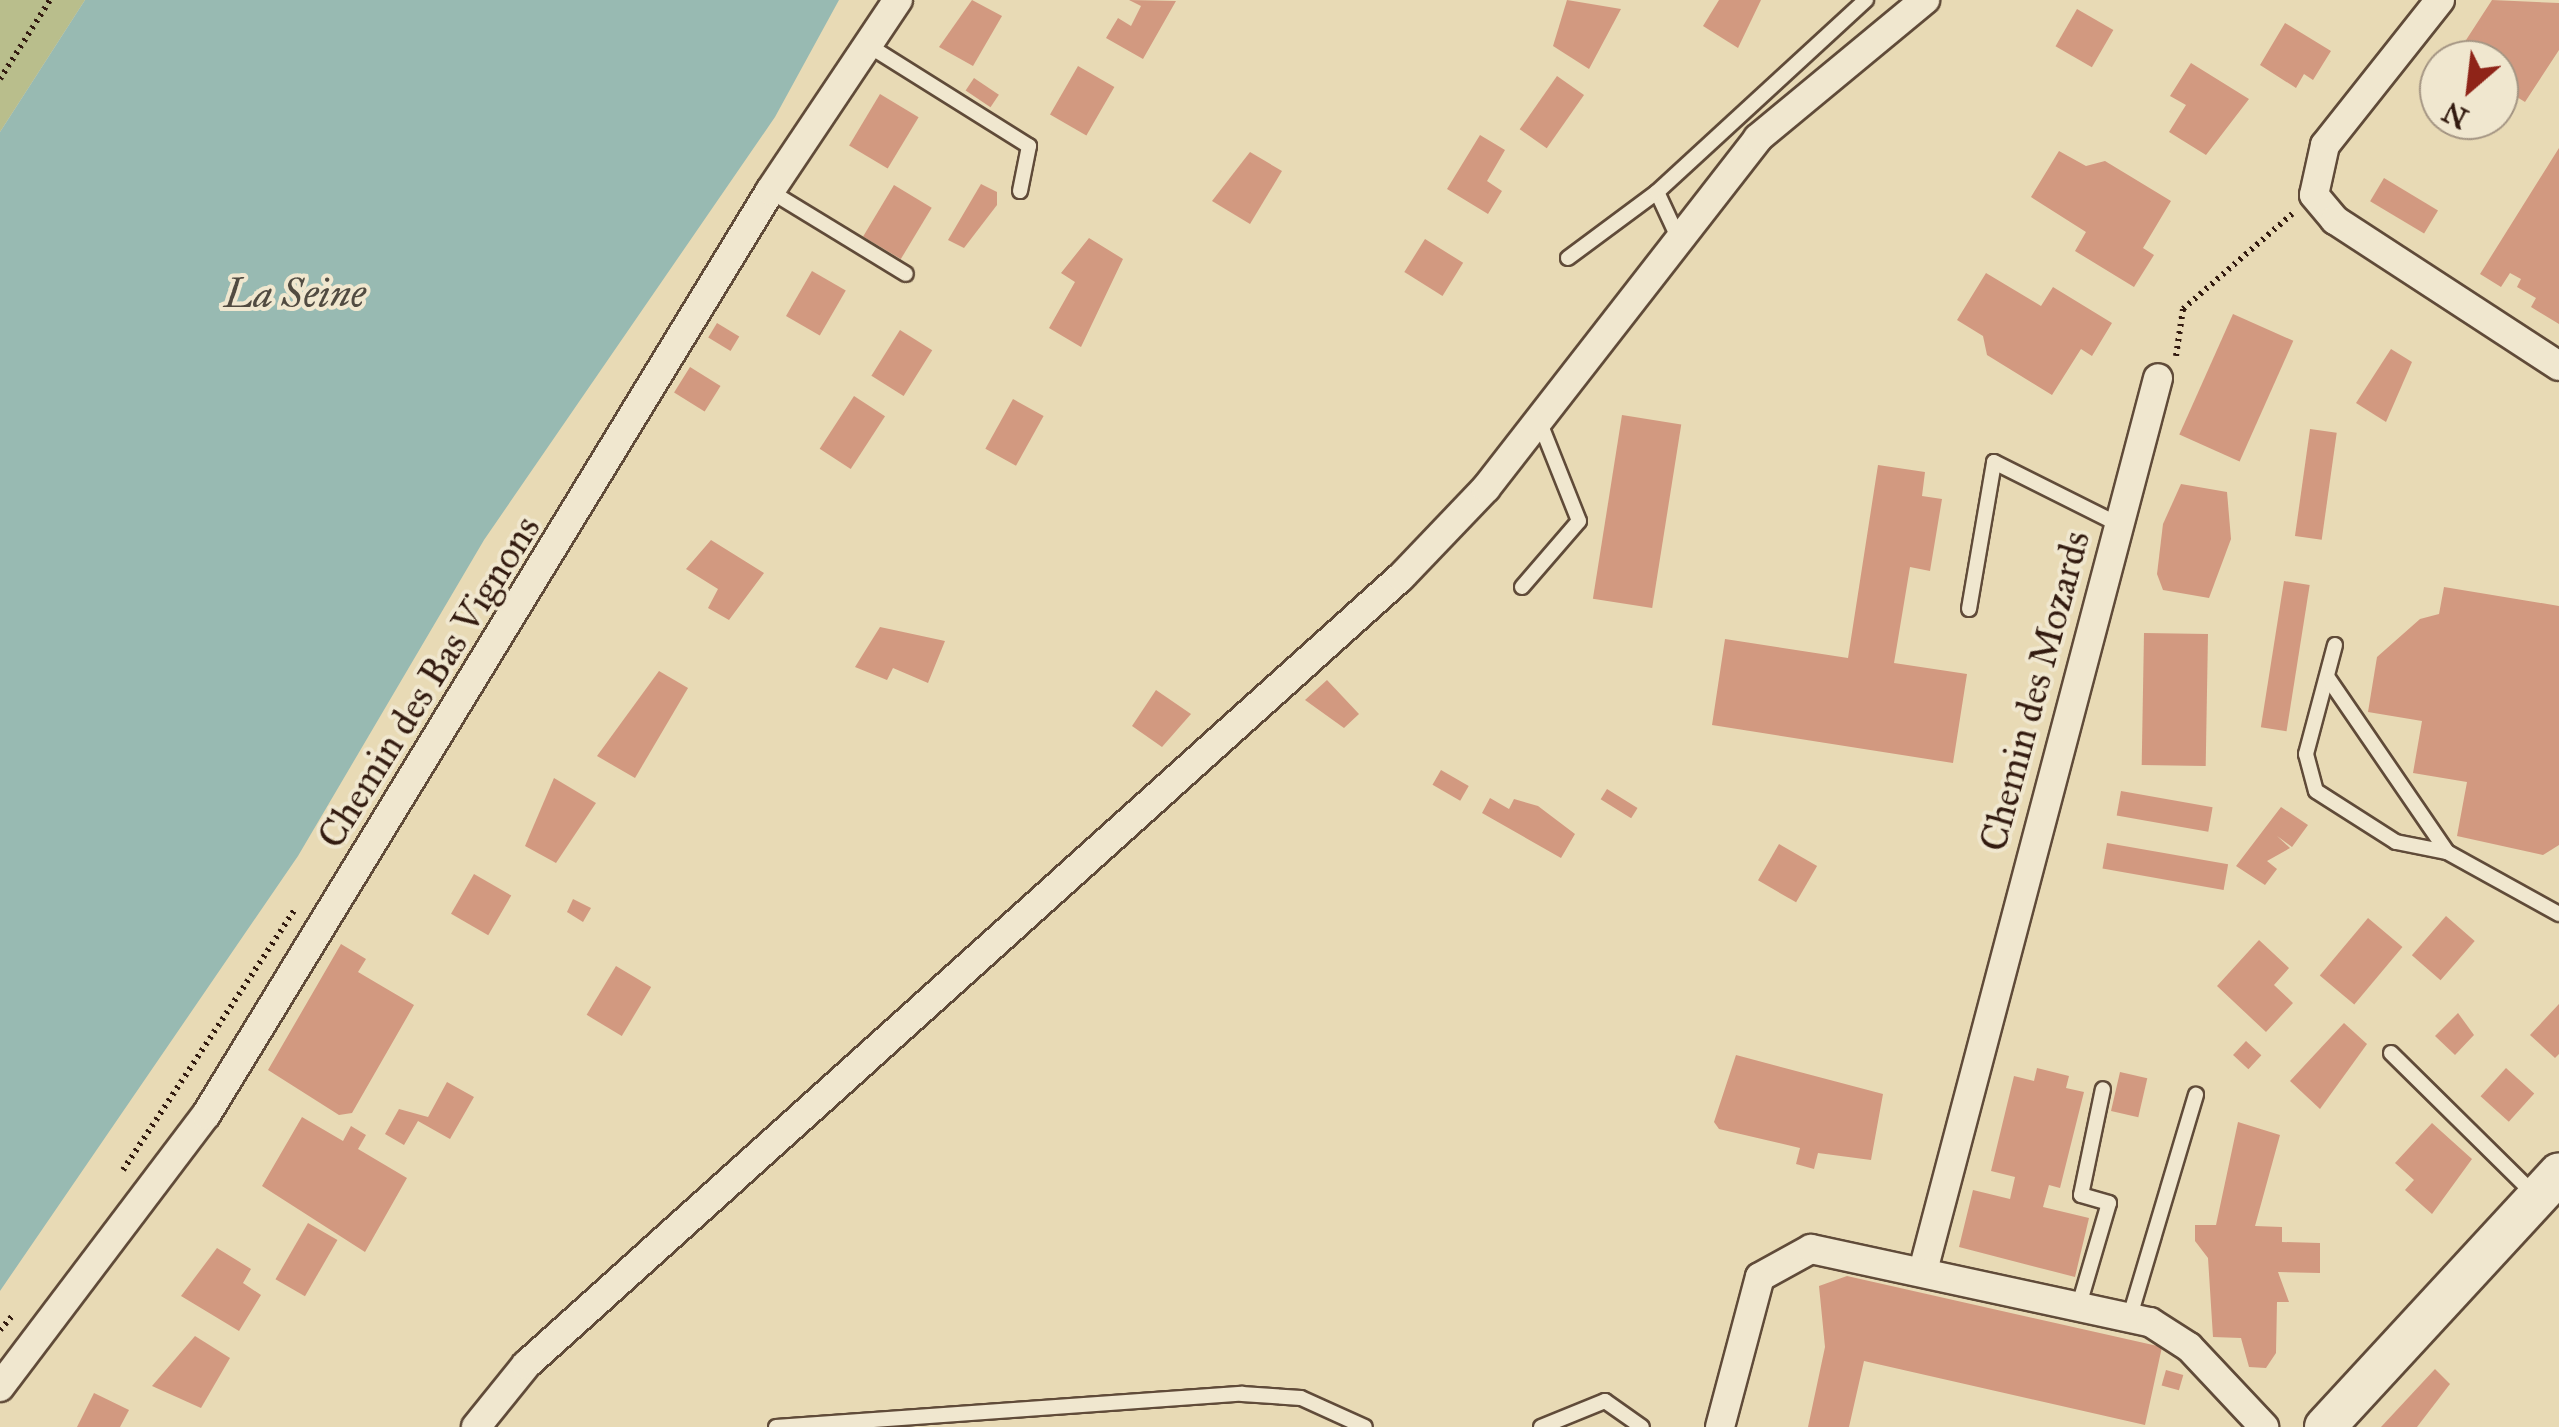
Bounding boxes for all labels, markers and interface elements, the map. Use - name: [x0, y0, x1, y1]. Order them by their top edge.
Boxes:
- north arrow: [2419, 40, 2519, 140]
- text: N: [2437, 94, 2474, 136]
- water label: La Seine: [224, 270, 366, 318]
- street label: Chemin des Bas Vignons: [308, 508, 550, 856]
- street label: Chemin des Mozards: [1970, 526, 2100, 856]

